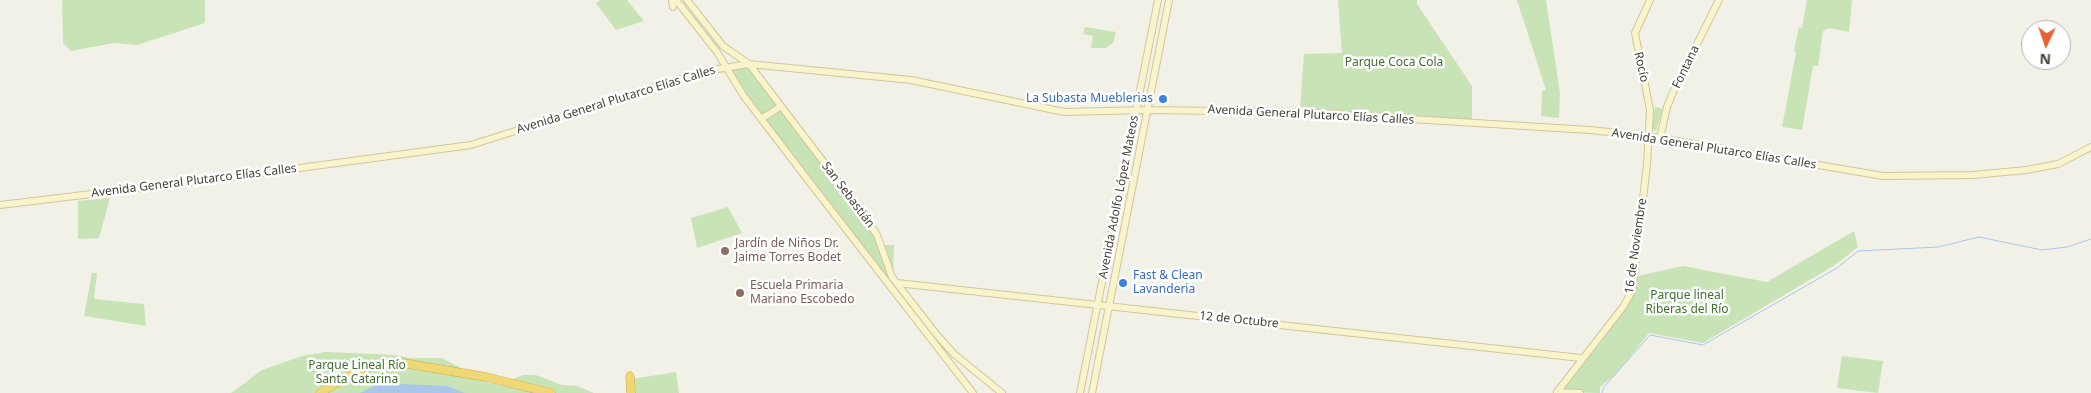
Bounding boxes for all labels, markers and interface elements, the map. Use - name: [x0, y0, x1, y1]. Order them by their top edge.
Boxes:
- north arrow: [2021, 20, 2071, 70]
- street label: Fontana: [1669, 43, 1703, 91]
- street label: Rocío: [1631, 50, 1651, 84]
- text: N: [2039, 50, 2051, 69]
- park label: Parque Coca Cola: [1345, 56, 1443, 70]
- street label: Avenida General Plutarco Elías Calles: [515, 63, 717, 137]
- place label: La Subasta Mueblerias: [1026, 92, 1153, 106]
- marker: La Subasta Mueblerias: [1157, 93, 1169, 105]
- street label: Avenida General Plutarco Elías Calles: [1207, 102, 1415, 128]
- street label: Avenida Adolfo López Mateos: [1096, 114, 1142, 280]
- street label: Avenida General Plutarco Elías Calles: [1611, 126, 1817, 172]
- street label: San Sebastián: [819, 159, 877, 231]
- street label: Avenida General Plutarco Elías Calles: [90, 161, 298, 201]
- street label: 16 de Noviembre: [1622, 197, 1650, 295]
- place label: Jardín de Niños Dr. Jaime Torres Bodet: [735, 237, 841, 265]
- marker: Jardín de Niños Dr. Jaime Torres Bodet: [719, 245, 731, 257]
- place label: Fast & Clean Lavanderia: [1133, 269, 1203, 297]
- marker: Fast & Clean Lavanderia: [1117, 277, 1129, 289]
- place label: Escuela Primaria Mariano Escobedo: [750, 279, 854, 307]
- marker: Escuela Primaria Mariano Escobedo: [734, 287, 746, 299]
- park label: Parque lineal Riberas del Río: [1645, 289, 1729, 317]
- street label: 12 de Octubre: [1199, 309, 1279, 331]
- park label: Parque Lineal Río Santa Catarina: [308, 359, 406, 387]

